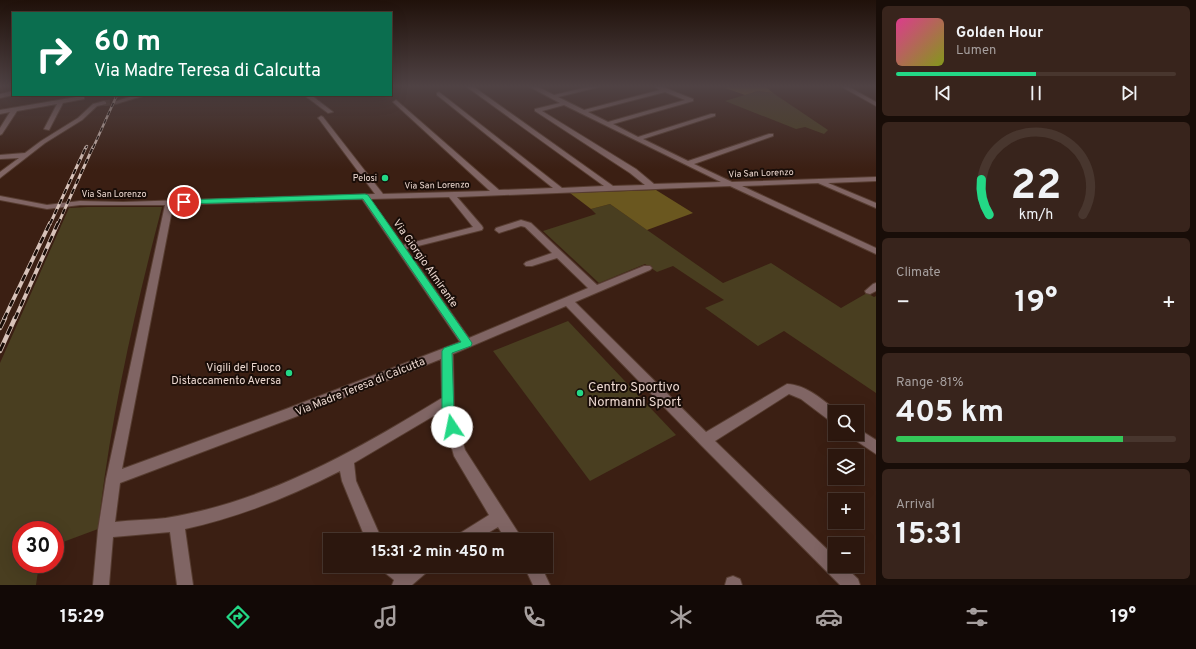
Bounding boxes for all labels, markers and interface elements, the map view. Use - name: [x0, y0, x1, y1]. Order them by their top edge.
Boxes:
- text: Golden Hour: [956, 24, 1043, 43]
- text: 60 m: [94, 25, 161, 61]
- icon: right: [28, 28, 80, 80]
- text: Lumen: [956, 43, 996, 59]
- text: Via Madre Teresa di Calcutta: [94, 60, 321, 83]
- icon: previous: [932, 82, 954, 104]
- icon: pause: [1025, 82, 1047, 104]
- icon: next: [1118, 82, 1140, 104]
- text: 22: [1011, 160, 1061, 213]
- street label: Via San Lorenzo: [728, 167, 794, 180]
- place label: Pelosi: [353, 173, 377, 184]
- marker: Pelosi: [380, 173, 390, 183]
- street label: Via San Lorenzo: [404, 179, 470, 192]
- pin: [167, 185, 201, 219]
- street label: Via San Lorenzo: [81, 189, 147, 200]
- icon: arrive: [173, 191, 195, 213]
- text: km/h: [1019, 205, 1053, 223]
- street label: Via Giorgio Almirante: [389, 217, 461, 310]
- text: Climate: [896, 265, 941, 281]
- text: 19°: [1015, 285, 1057, 322]
- text: −: [896, 290, 910, 317]
- text: +: [1162, 290, 1176, 317]
- street label: Via Madre Teresa di Calcutta: [294, 354, 427, 419]
- place label: Vigili del Fuoco Distaccamento Aversa: [171, 361, 281, 388]
- marker: Vigili del Fuoco Distaccamento Aversa: [284, 368, 294, 378]
- text: Range · 81%: [896, 375, 963, 391]
- place label: Centro Sportivo Normanni Sport: [588, 380, 681, 411]
- marker: Centro Sportivo Normanni Sport: [575, 388, 585, 398]
- text: 405 km: [896, 395, 1004, 432]
- map controls: [828, 405, 864, 573]
- button: search: [828, 405, 864, 441]
- position arrow: [431, 406, 473, 448]
- button: layers: [828, 449, 864, 485]
- button: +: [828, 493, 864, 529]
- text: Arrival: [896, 497, 935, 513]
- text: 15:31: [896, 517, 964, 554]
- speed limit sign: 30: [12, 521, 64, 573]
- button: −: [828, 537, 864, 573]
- text: 15:31 · 2 min · 450 m: [371, 543, 505, 562]
- icon: directions: [224, 603, 252, 631]
- icon: music: [372, 603, 400, 631]
- icon: phone: [520, 603, 548, 631]
- icon: climate: [667, 603, 695, 631]
- icon: car: [815, 603, 843, 631]
- icon: filters: [963, 603, 991, 631]
- text: 15:29: [60, 606, 104, 629]
- text: 19°: [1110, 606, 1136, 629]

